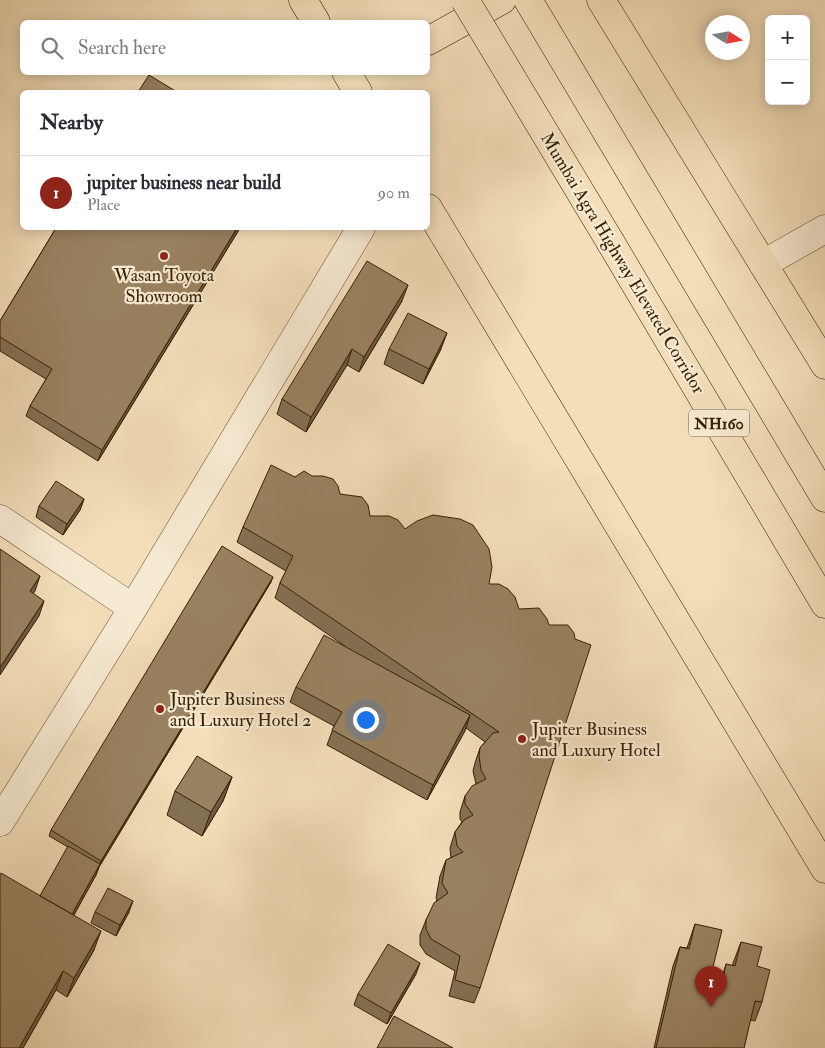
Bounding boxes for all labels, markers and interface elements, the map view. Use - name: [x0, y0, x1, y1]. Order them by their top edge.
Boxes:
- north arrow: [705, 15, 750, 60]
- map controls: [765, 15, 810, 105]
- button: +: [765, 15, 810, 60]
- search box: [20, 20, 430, 75]
- icon: search: [38, 34, 66, 62]
- text: Search here: [78, 36, 166, 60]
- button: −: [765, 60, 810, 105]
- text: Nearby: [40, 109, 103, 136]
- street label: Mumbai Agra Highway Elevated Corridor: [535, 128, 710, 399]
- text: jupiter business near build: [87, 171, 281, 195]
- text: 1: [53, 183, 59, 203]
- text: 90 m: [378, 183, 410, 203]
- text: Place: [87, 195, 120, 215]
- marker: Wasan Toyota Showroom: [158, 250, 170, 262]
- place label: Wasan Toyota Showroom: [113, 264, 215, 308]
- road number: NH160: [689, 409, 749, 436]
- place label: Jupiter Business and Luxury Hotel 2: [169, 688, 311, 732]
- marker: Jupiter Business and Luxury Hotel 2: [154, 703, 166, 715]
- your location: [353, 707, 379, 733]
- place label: Jupiter Business and Luxury Hotel: [531, 718, 661, 762]
- marker: Jupiter Business and Luxury Hotel: [516, 733, 528, 745]
- pin: 1: [695, 966, 727, 1007]

